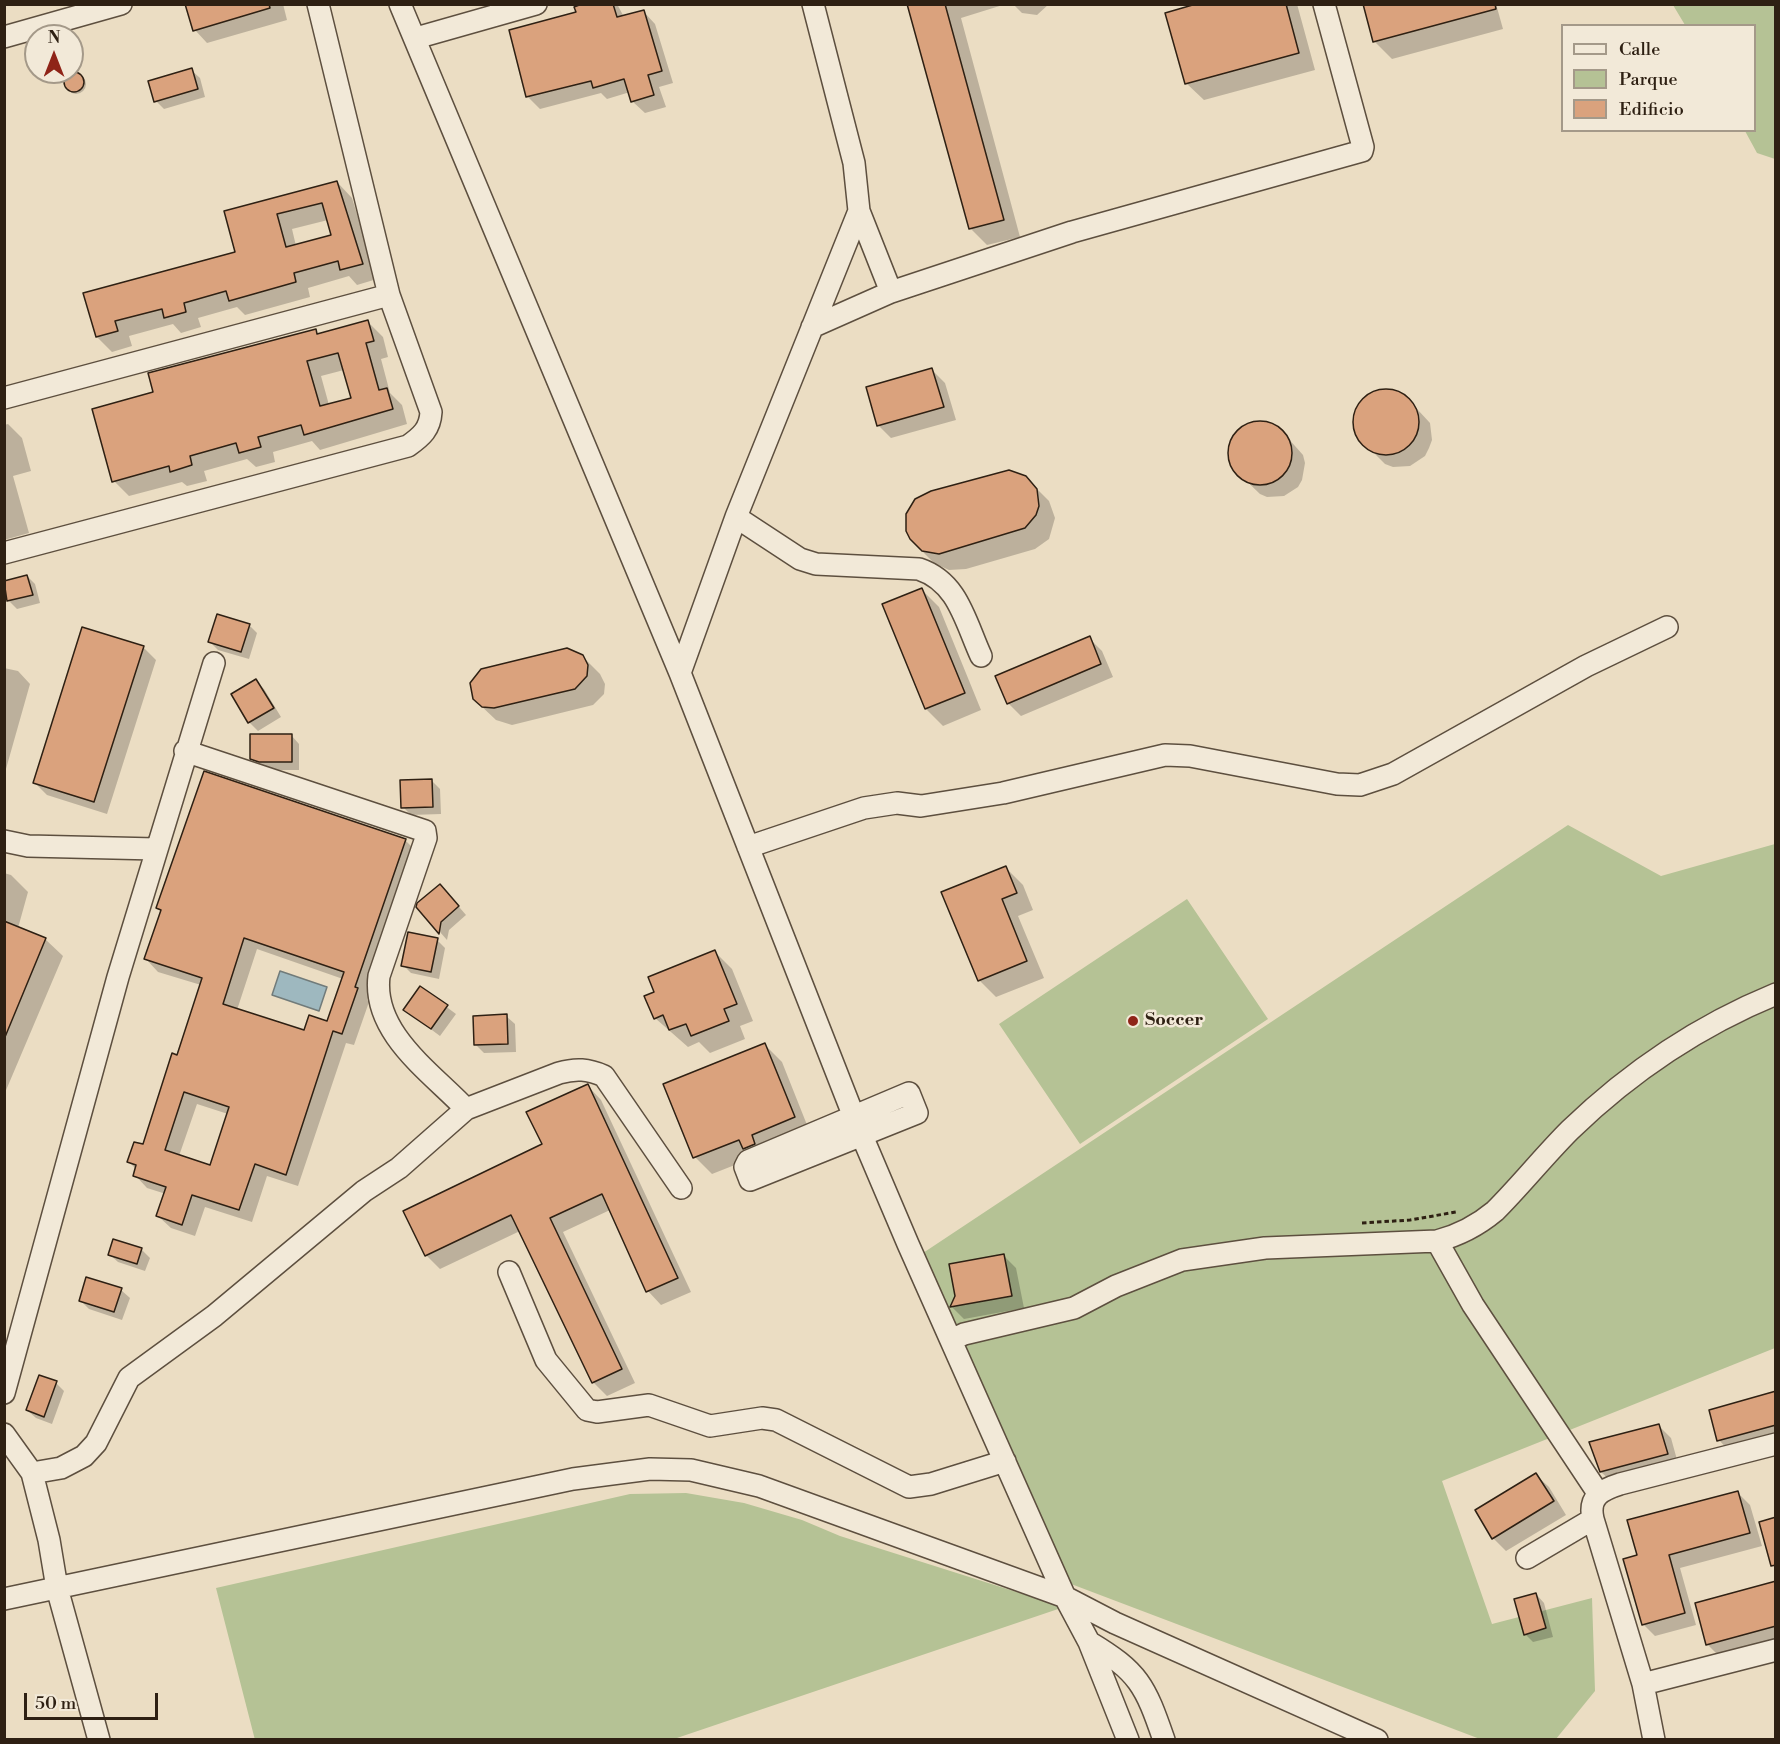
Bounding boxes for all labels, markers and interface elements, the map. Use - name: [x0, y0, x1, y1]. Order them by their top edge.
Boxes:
- north arrow: [24, 24, 84, 84]
- legend: [1561, 24, 1756, 132]
- text: N: [48, 28, 60, 48]
- text: Calle: [1619, 38, 1660, 61]
- text: Parque: [1619, 68, 1678, 91]
- text: Edificio: [1619, 98, 1684, 121]
- place label: Soccer: [1145, 1010, 1203, 1032]
- marker: Soccer: [1126, 1014, 1140, 1028]
- scale bar: [27, 1681, 160, 1719]
- text: 50 m: [35, 1692, 76, 1715]

